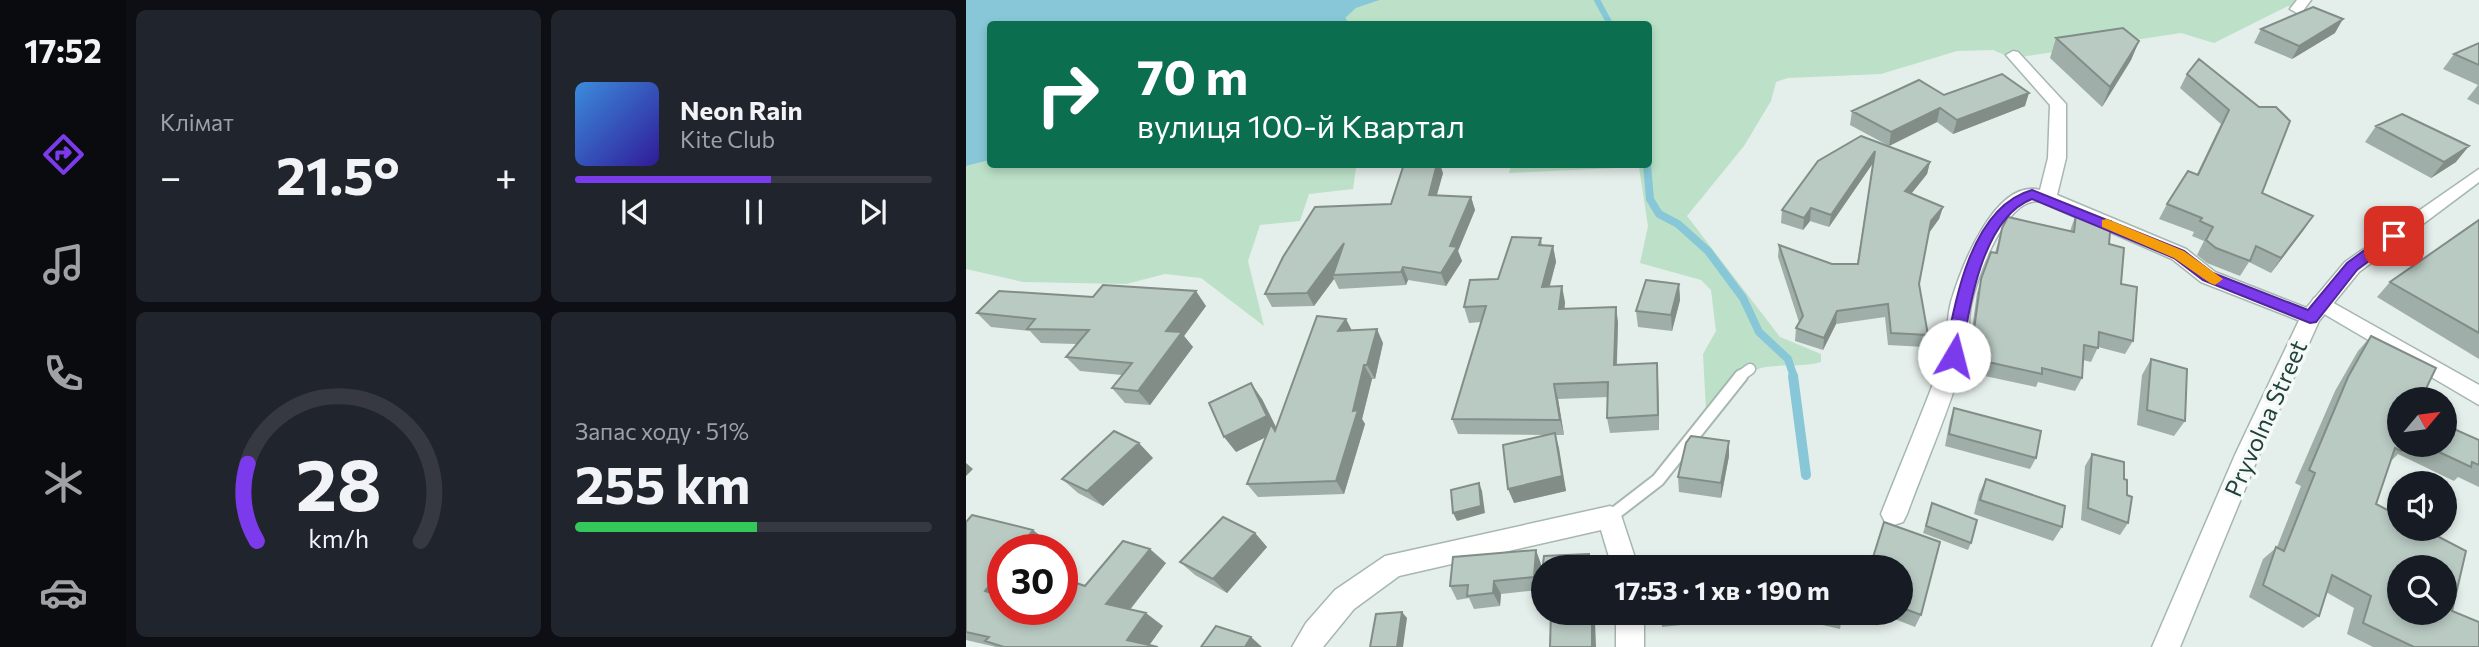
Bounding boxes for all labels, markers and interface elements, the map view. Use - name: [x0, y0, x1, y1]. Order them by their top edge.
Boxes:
- text: 17:52: [24, 30, 102, 70]
- text: 70 m: [1137, 45, 1248, 105]
- icon: right: [1022, 49, 1113, 140]
- text: Neon Rain: [680, 94, 803, 125]
- text: вулиця 100-й Квартал: [1137, 105, 1465, 145]
- text: Клімат: [160, 108, 234, 136]
- text: Kite Club: [680, 125, 775, 153]
- icon: directions: [39, 130, 88, 179]
- text: 21.5°: [276, 142, 400, 206]
- text: −: [160, 152, 182, 199]
- text: +: [495, 152, 517, 199]
- icon: previous: [616, 193, 654, 231]
- icon: pause: [735, 193, 773, 231]
- icon: next: [854, 193, 892, 231]
- pin: [2364, 206, 2424, 266]
- icon: arrive: [2375, 217, 2413, 255]
- icon: music: [39, 240, 88, 289]
- position arrow: [1917, 319, 1991, 393]
- street label: Pryvolna Street: [2218, 335, 2313, 501]
- icon: phone: [39, 349, 88, 398]
- north arrow: [2387, 387, 2457, 457]
- map controls: [2387, 387, 2457, 625]
- text: Запас ходу · 51%: [575, 417, 749, 445]
- text: 28: [296, 437, 382, 526]
- text: 255 km: [575, 451, 750, 515]
- icon: climate: [39, 458, 88, 507]
- button: sound: [2387, 471, 2457, 541]
- text: km/h: [308, 522, 369, 552]
- speed limit sign: 30: [987, 534, 1078, 625]
- button: search: [2387, 555, 2457, 625]
- icon: car: [39, 568, 88, 617]
- text: 17:53 · 1 хв · 190 m: [1614, 574, 1830, 605]

